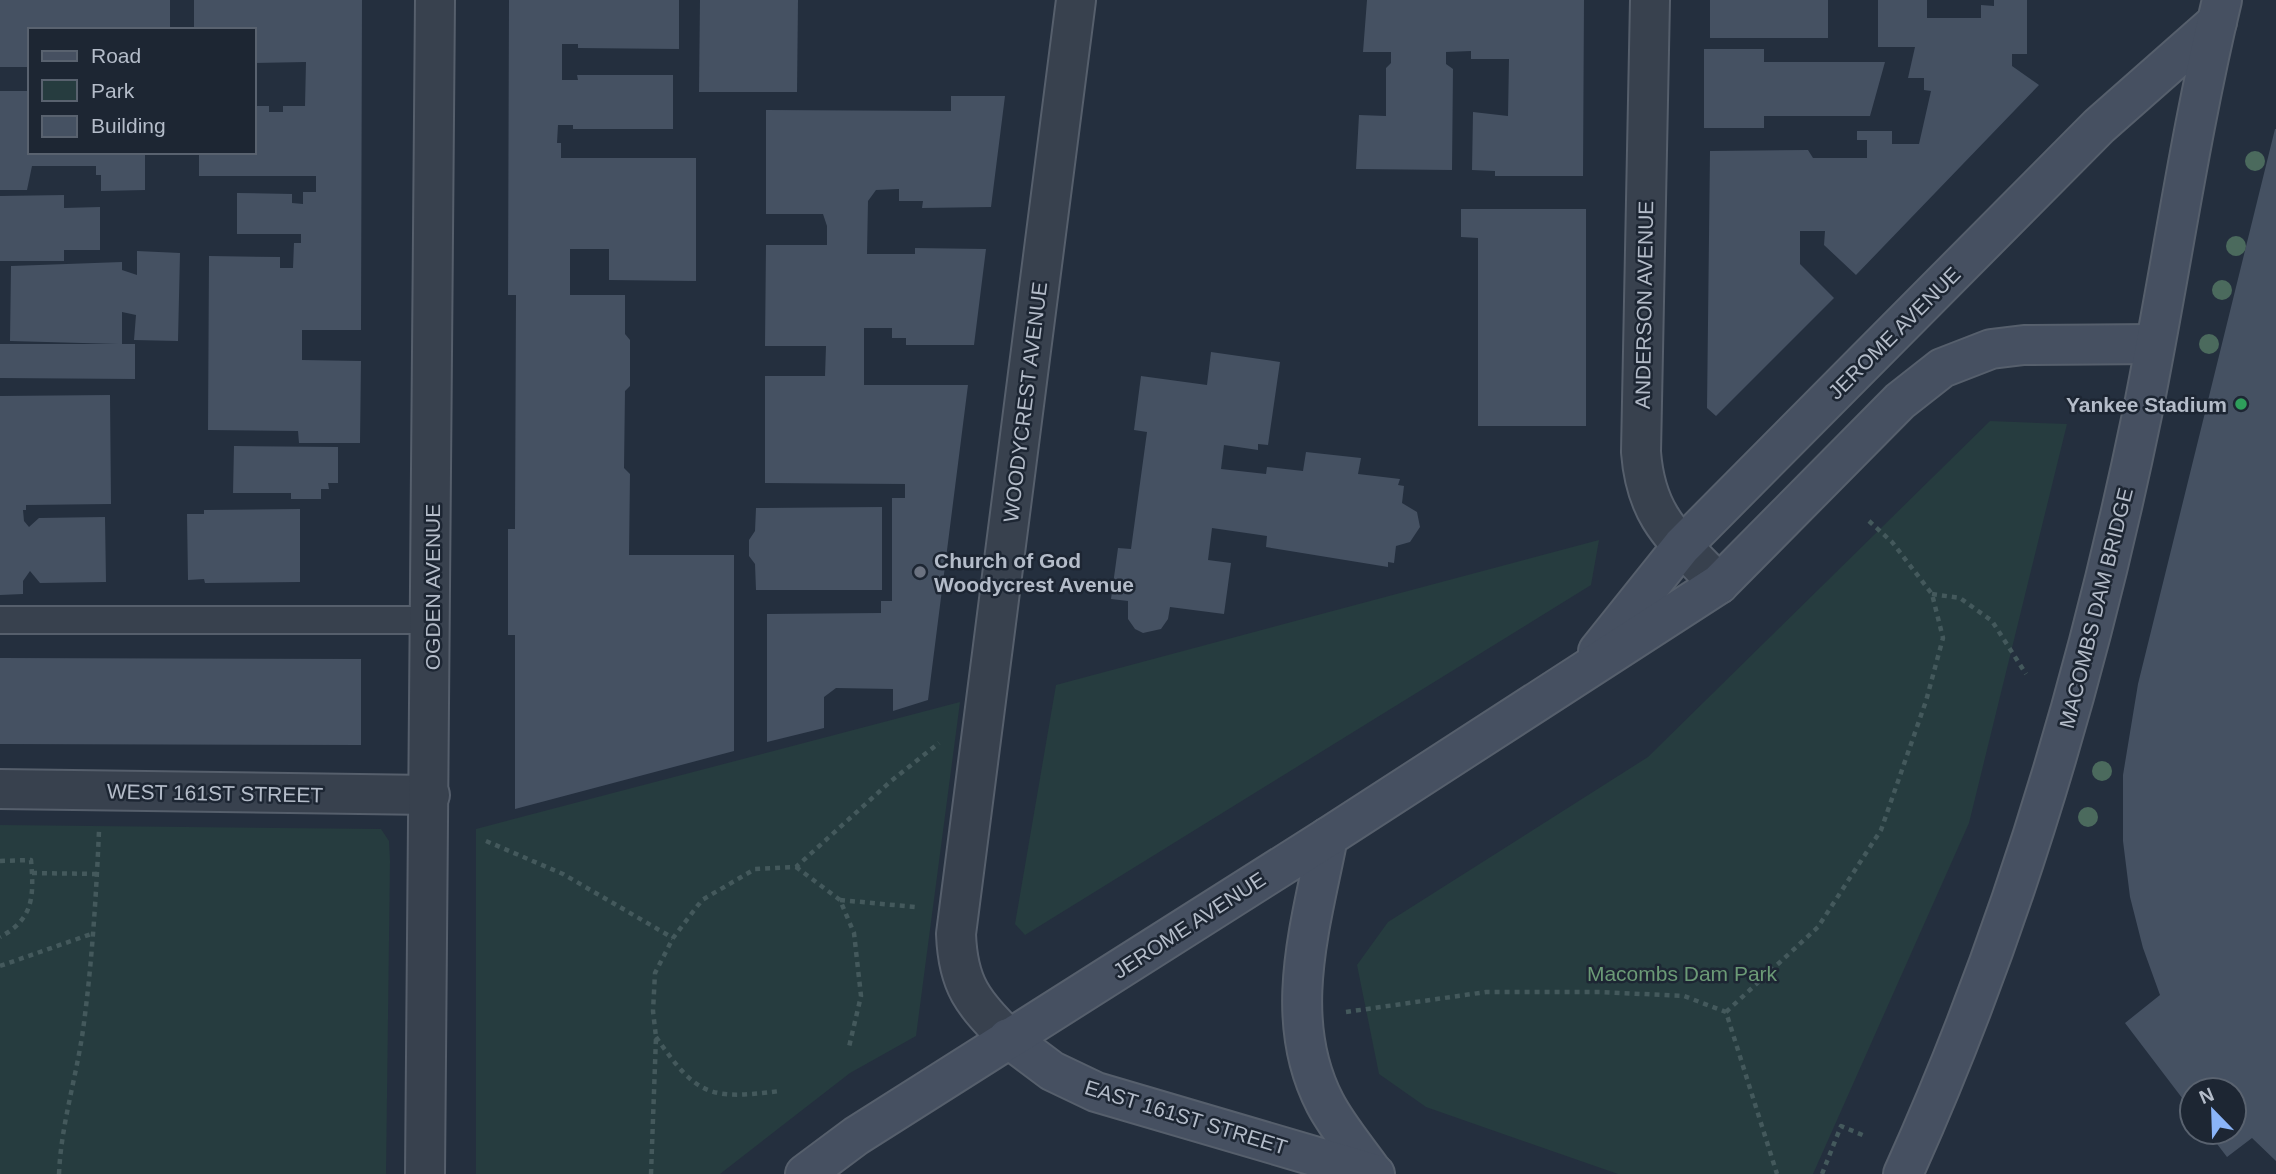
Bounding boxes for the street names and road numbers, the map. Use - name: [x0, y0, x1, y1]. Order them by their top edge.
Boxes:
- street label: ANDERSON AVENUE: [1631, 201, 1657, 409]
- street label: JEROME AVENUE: [1823, 262, 1965, 404]
- street label: WOODYCREST AVENUE: [999, 281, 1051, 523]
- street label: MACOMBS DAM BRIDGE: [2055, 485, 2137, 731]
- street label: OGDEN AVENUE: [421, 504, 444, 670]
- street label: WEST 161ST STREET: [107, 780, 323, 806]
- street label: JEROME AVENUE: [1109, 867, 1269, 983]
- street label: EAST 161ST STREET: [1082, 1075, 1290, 1159]

